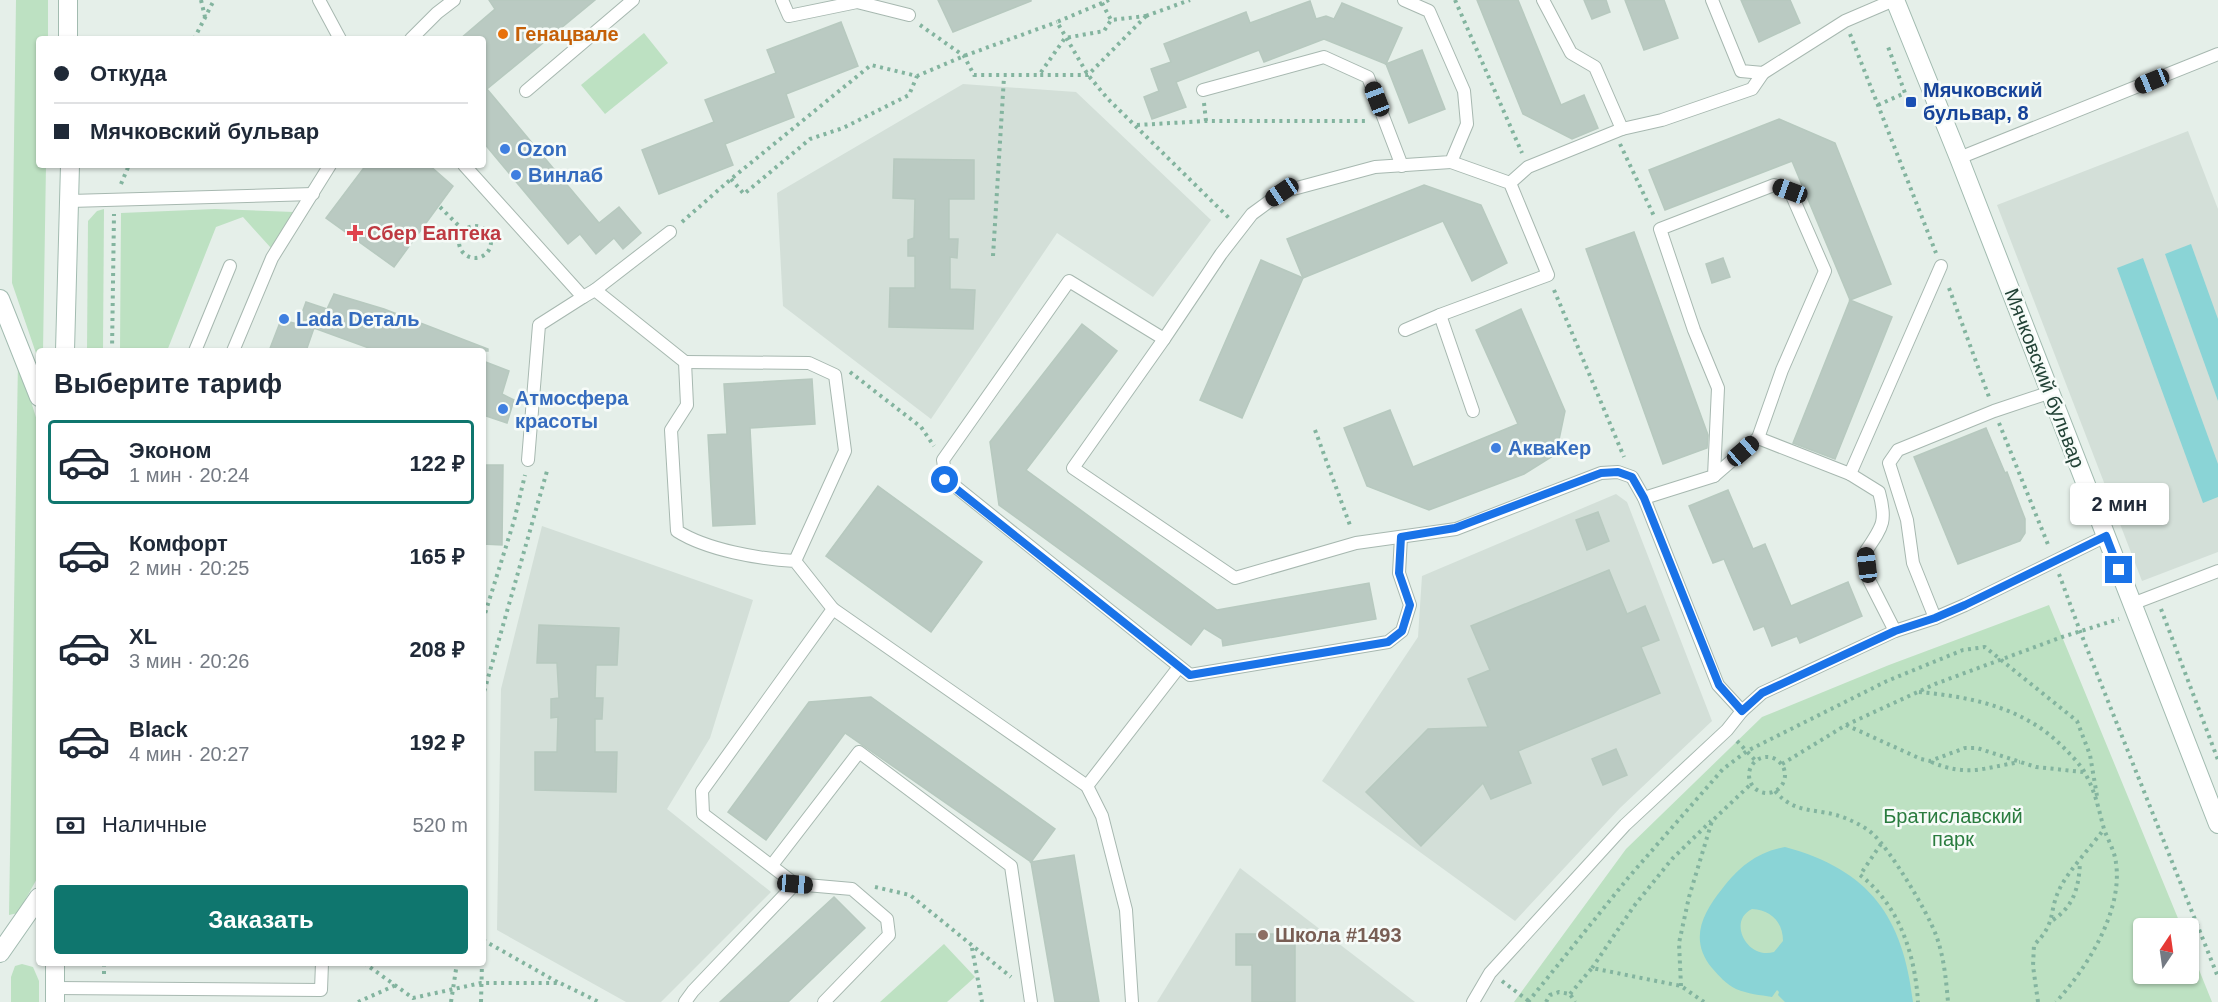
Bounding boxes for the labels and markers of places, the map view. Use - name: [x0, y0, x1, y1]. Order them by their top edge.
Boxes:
- place label: Генацвале: [515, 23, 619, 45]
- marker: Генацвале: [496, 27, 510, 41]
- place label: Мячковский бульвар, 8: [1923, 79, 2042, 124]
- marker: Мячковский бульвар, 8: [1904, 95, 1918, 109]
- place label: Ozon: [517, 138, 567, 160]
- marker: Ozon: [498, 142, 512, 156]
- place label: Винлаб: [528, 164, 603, 186]
- marker: Винлаб: [509, 168, 523, 182]
- place label: Сбер Еаптека: [367, 222, 502, 244]
- marker: Сбер Еаптека: [348, 226, 362, 240]
- place label: Lada Dеталь: [296, 308, 419, 330]
- marker: Lada Dеталь: [277, 312, 291, 326]
- place label: Атмосфера красоты: [515, 387, 629, 432]
- marker: Атмосфера красоты: [496, 402, 510, 416]
- place label: АкваКер: [1508, 437, 1591, 459]
- marker: АкваКер: [1489, 441, 1503, 455]
- place label: Школа #1493: [1275, 924, 1402, 946]
- marker: Школа #1493: [1256, 928, 1270, 942]

